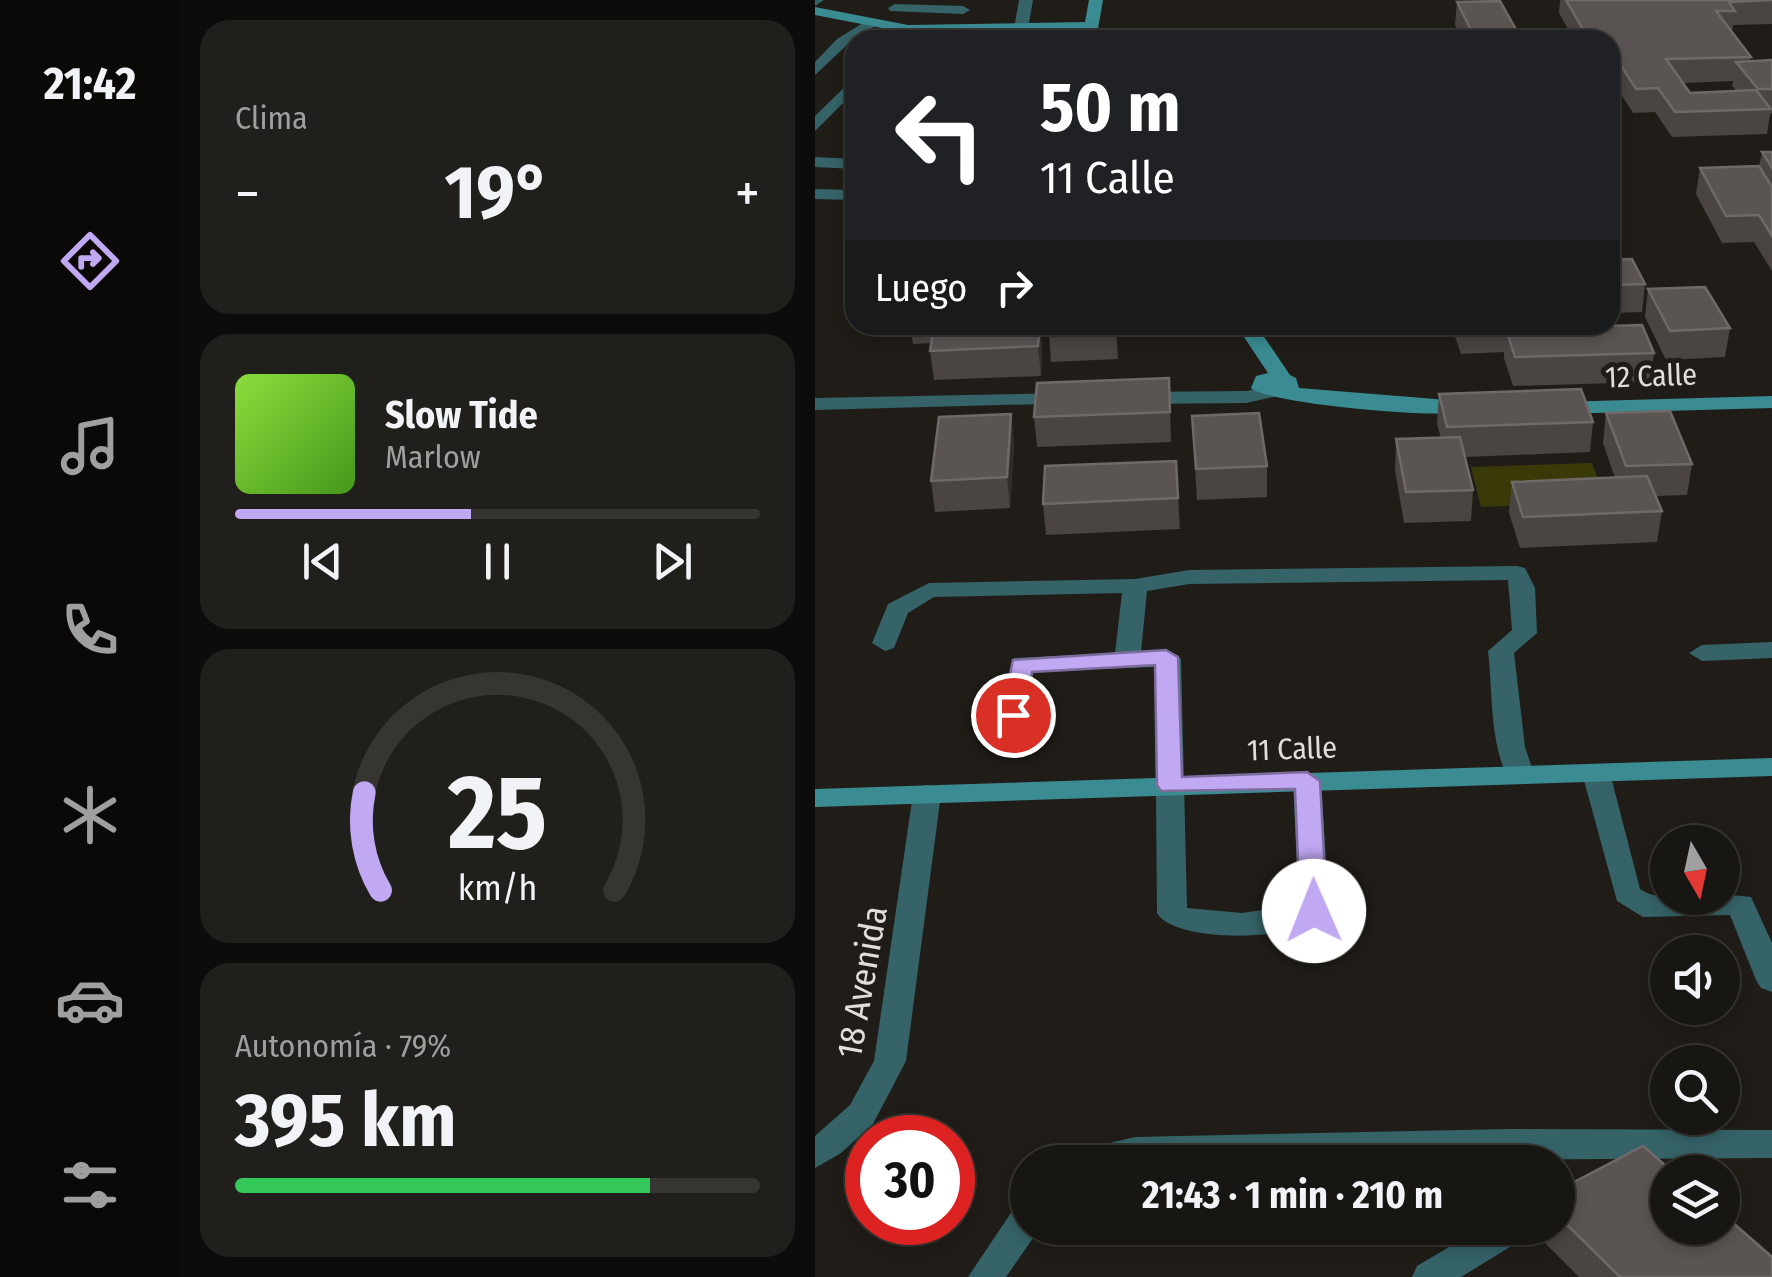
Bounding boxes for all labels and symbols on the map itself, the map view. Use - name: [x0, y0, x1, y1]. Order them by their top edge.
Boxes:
- street label: 12 Calle: [1604, 356, 1698, 396]
- pin: [971, 673, 1056, 758]
- street label: 11 Calle: [1246, 729, 1338, 769]
- north arrow: [1650, 825, 1740, 915]
- position arrow: [1262, 859, 1366, 963]
- street label: 18 Avenida: [828, 903, 896, 1061]
- speed limit sign: 30: [845, 1115, 975, 1245]

